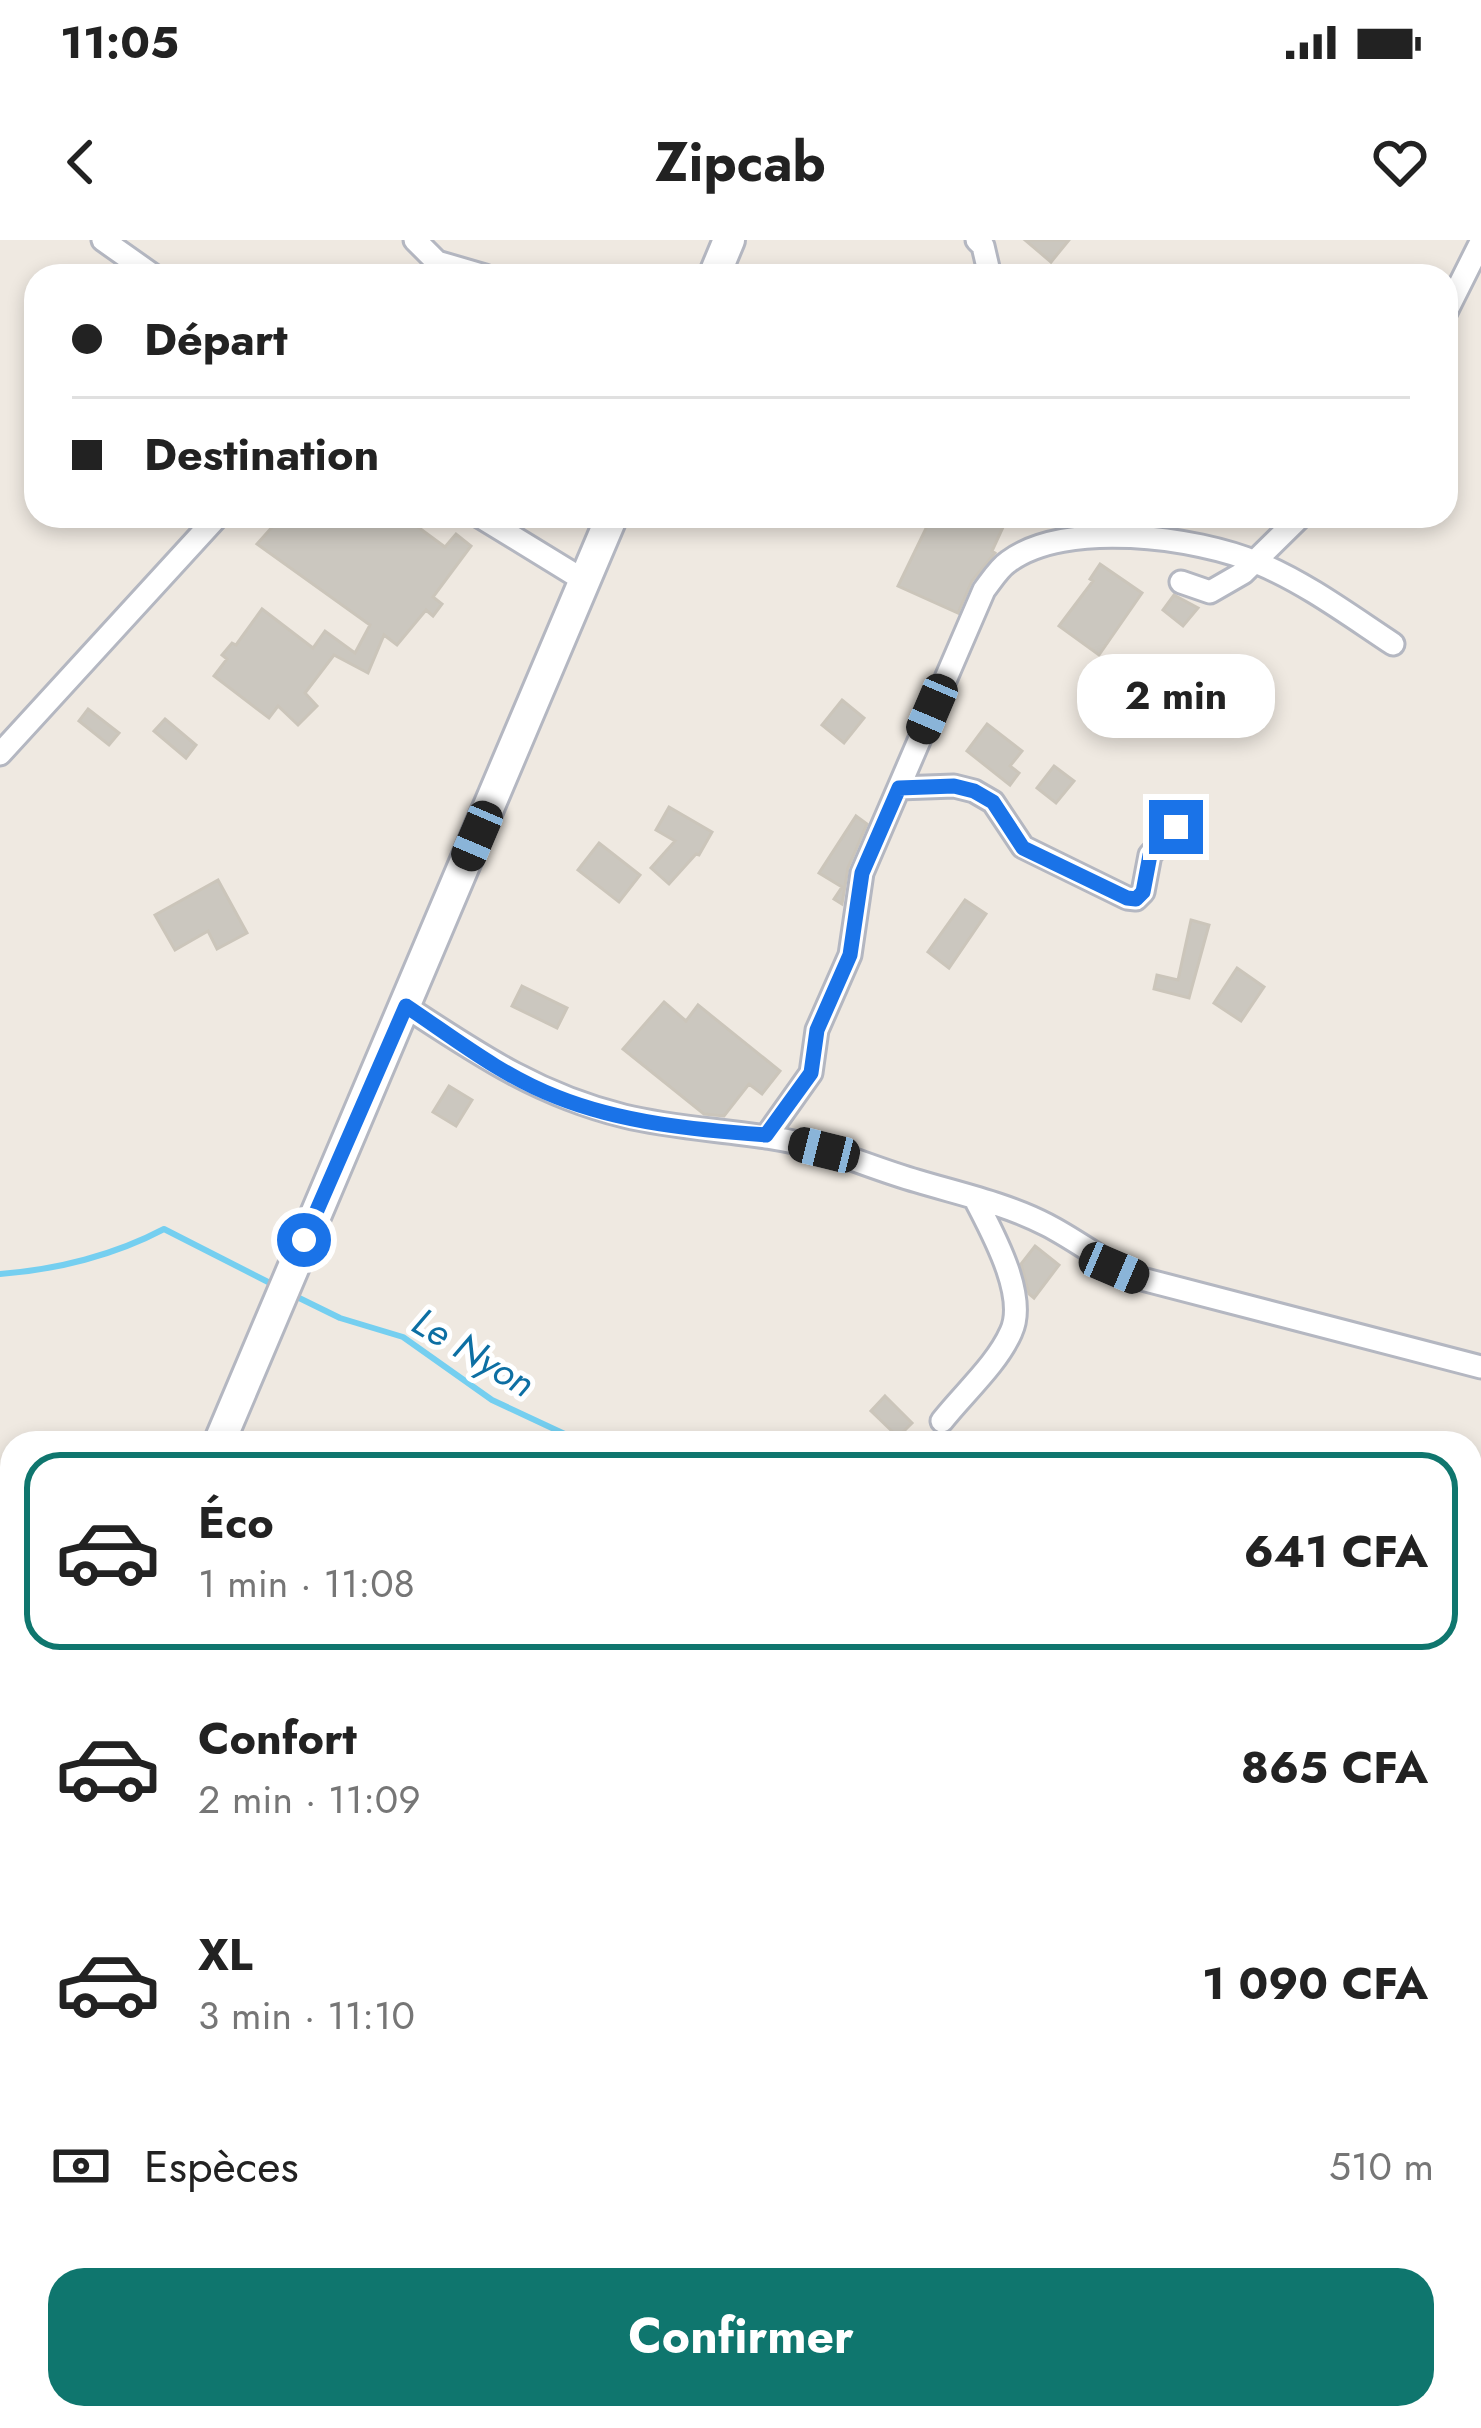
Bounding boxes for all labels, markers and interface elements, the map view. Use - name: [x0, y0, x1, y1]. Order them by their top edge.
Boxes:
- text: 11:05: [60, 10, 179, 75]
- text: Zipcab: [655, 123, 826, 201]
- icon: back: [48, 129, 114, 195]
- icon: heart: [1367, 129, 1433, 195]
- text: Départ: [144, 307, 288, 372]
- text: Destination: [144, 422, 379, 487]
- callout: 2 min: [1077, 653, 1275, 737]
- text: 2 min: [1125, 667, 1227, 724]
- car: [901, 669, 963, 749]
- car: [446, 796, 508, 876]
- route end: [1149, 800, 1203, 854]
- car: [785, 1124, 863, 1176]
- route start: [277, 1213, 331, 1267]
- car: [1074, 1237, 1154, 1299]
- water label: Le Nyon: [402, 1293, 546, 1411]
- text: Éco: [198, 1490, 274, 1555]
- icon: car: [54, 1497, 162, 1605]
- text: 641 CFA: [1244, 1519, 1428, 1584]
- text: 1 min · 11:08: [198, 1555, 415, 1612]
- text: Confort: [198, 1706, 357, 1771]
- icon: car: [54, 1713, 162, 1821]
- text: 865 CFA: [1241, 1735, 1428, 1800]
- text: 2 min · 11:09: [198, 1771, 421, 1828]
- text: XL: [198, 1922, 253, 1987]
- icon: car: [54, 1929, 162, 2037]
- text: 1 090 CFA: [1202, 1951, 1428, 2016]
- text: 3 min · 11:10: [198, 1987, 415, 2044]
- icon: cash: [48, 2133, 114, 2199]
- text: Espèces: [144, 2134, 299, 2199]
- text: 510 m: [1329, 2138, 1434, 2195]
- button: Confirmer: [48, 2268, 1434, 2406]

